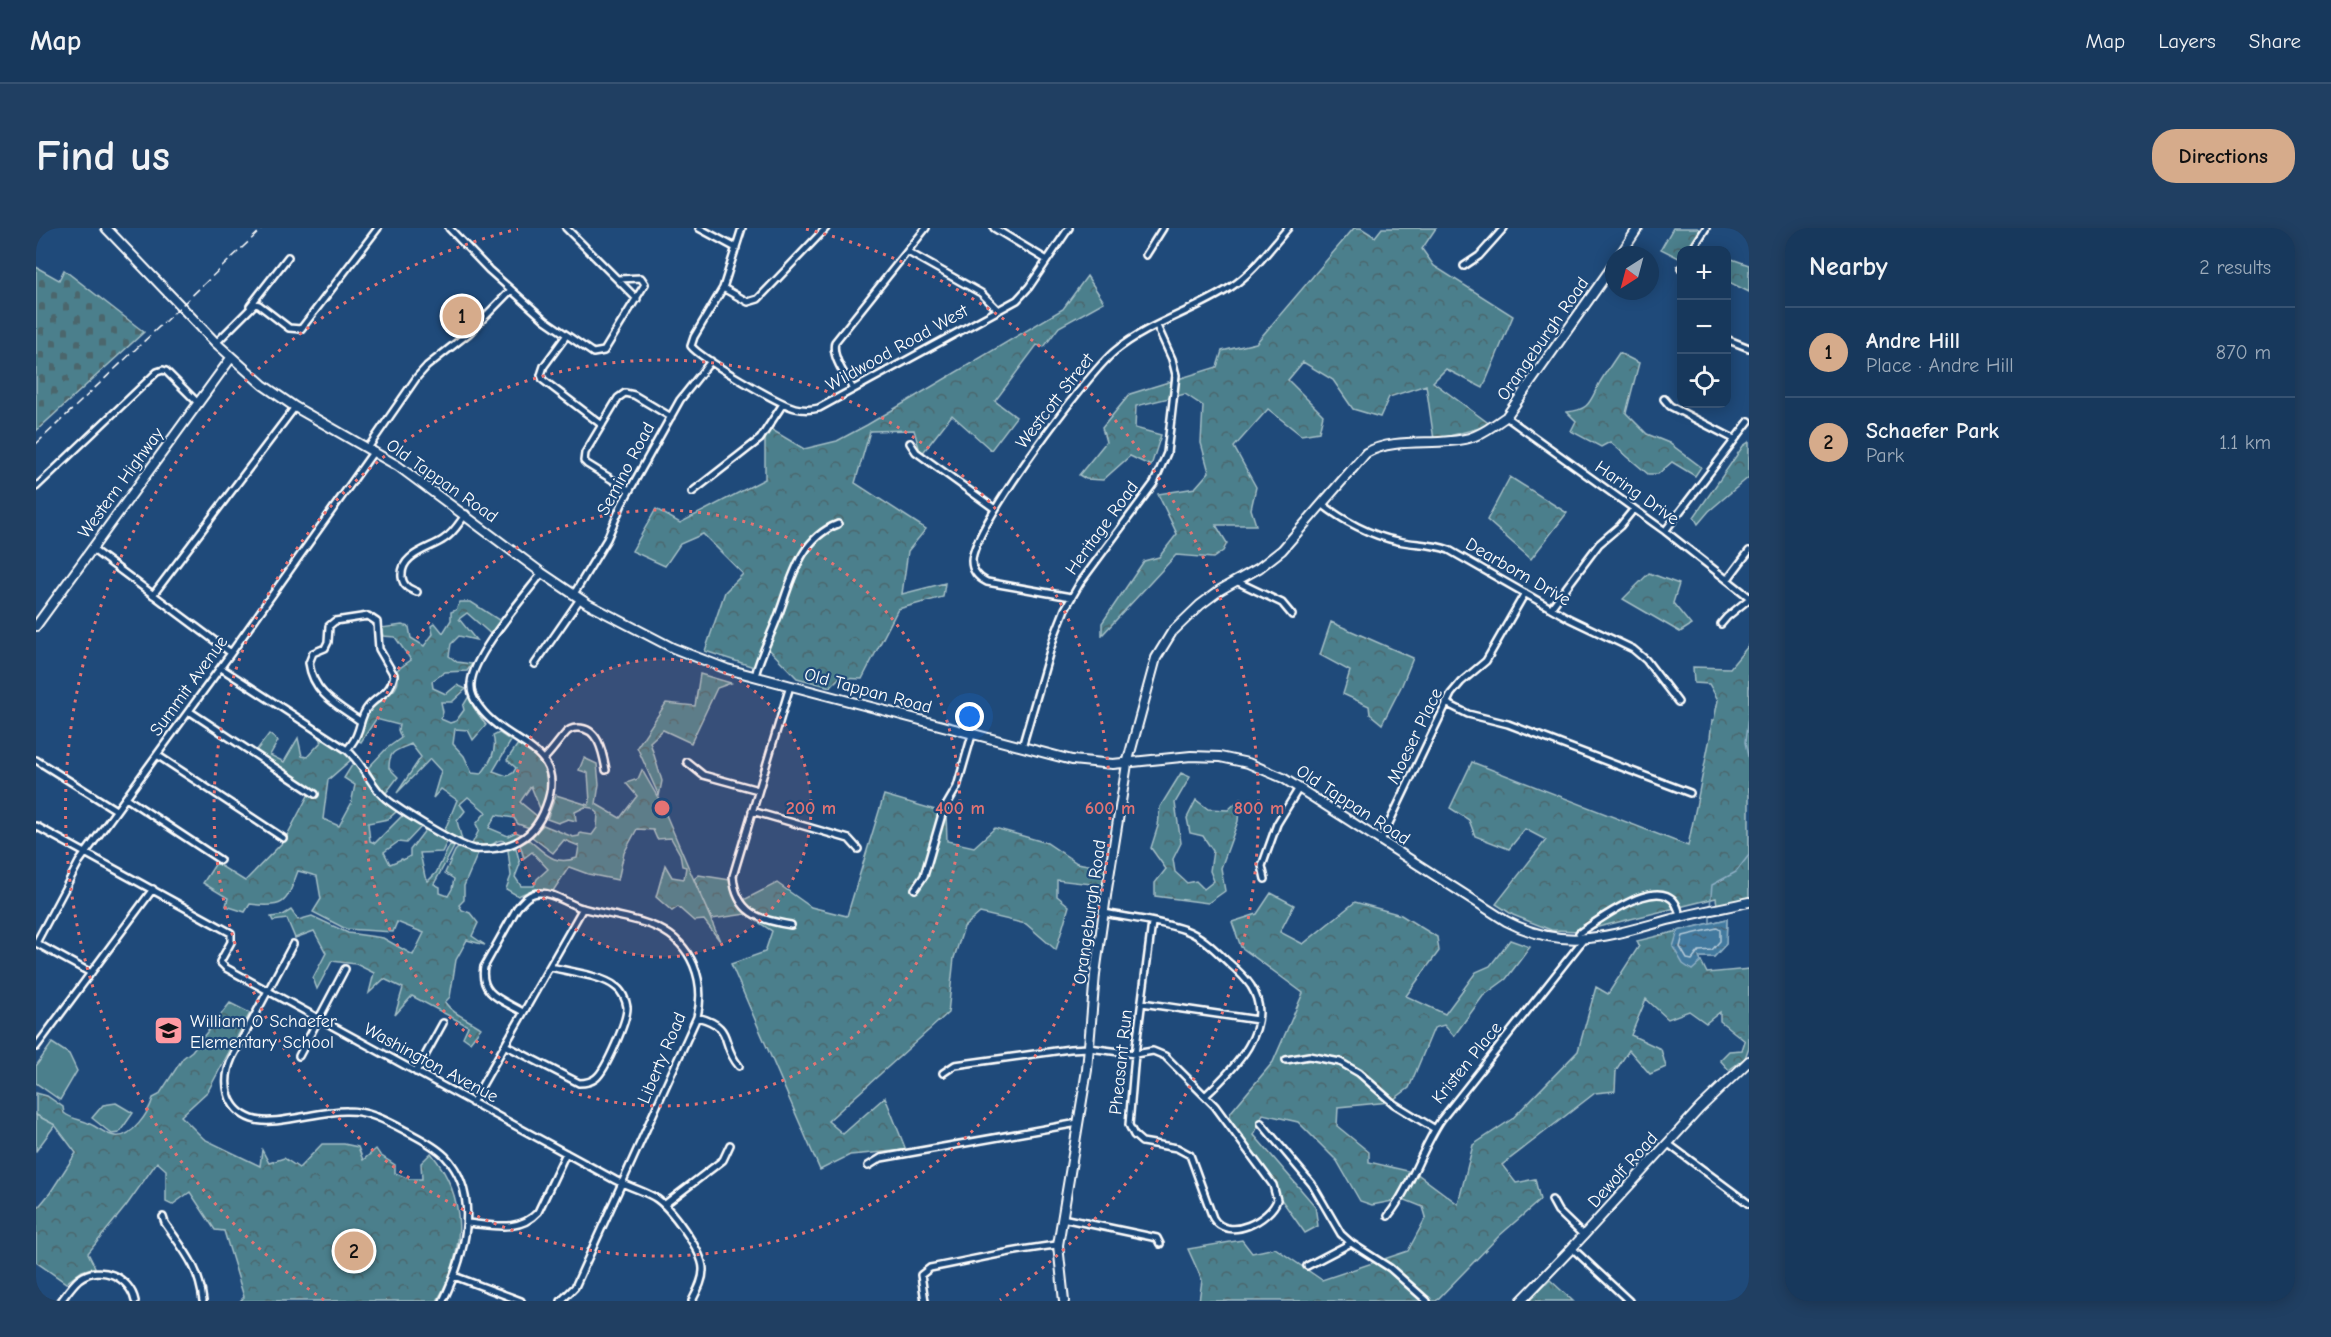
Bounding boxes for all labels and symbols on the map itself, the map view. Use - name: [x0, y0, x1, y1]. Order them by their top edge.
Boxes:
- north arrow: [1605, 246, 1659, 300]
- street label: Orangeburgh Road: [1493, 273, 1593, 405]
- pin: 1: [442, 294, 482, 338]
- street label: Wildwood Road West: [822, 300, 972, 396]
- street label: Westcott Street: [1011, 349, 1099, 453]
- street label: Semino Road: [593, 419, 659, 519]
- street label: Western Highway: [74, 423, 169, 542]
- street label: Old Tappan Road: [382, 435, 502, 527]
- street label: Haring Drive: [1591, 456, 1683, 530]
- street label: Heritage Road: [1061, 477, 1143, 579]
- street label: Dearborn Drive: [1462, 533, 1574, 611]
- street label: Summit Avenue: [146, 632, 232, 740]
- street label: Old Tappan Road: [802, 664, 934, 718]
- street label: Moeser Place: [1383, 685, 1447, 787]
- your location: [955, 702, 984, 731]
- street label: Old Tappan Road: [1292, 760, 1414, 850]
- centre of rings: [652, 798, 672, 818]
- text: 200 m: [786, 798, 836, 819]
- text: 400 m: [935, 798, 985, 819]
- text: 600 m: [1085, 798, 1135, 819]
- text: 800 m: [1234, 798, 1284, 819]
- street label: Orangeburgh Road: [1069, 838, 1111, 986]
- street label: Pheasant Run: [1105, 1008, 1137, 1116]
- street label: Liberty Road: [633, 1009, 691, 1107]
- place label: William O Schaefer Elementary School: [190, 1011, 338, 1053]
- school or university icon: William O Schaefer Elementary School: [153, 1015, 185, 1047]
- street label: Kristen Place: [1428, 1018, 1506, 1108]
- street label: Washington Avenue: [360, 1019, 502, 1107]
- street label: Dewolf Road: [1584, 1128, 1662, 1212]
- pin: 2: [334, 1228, 374, 1274]

